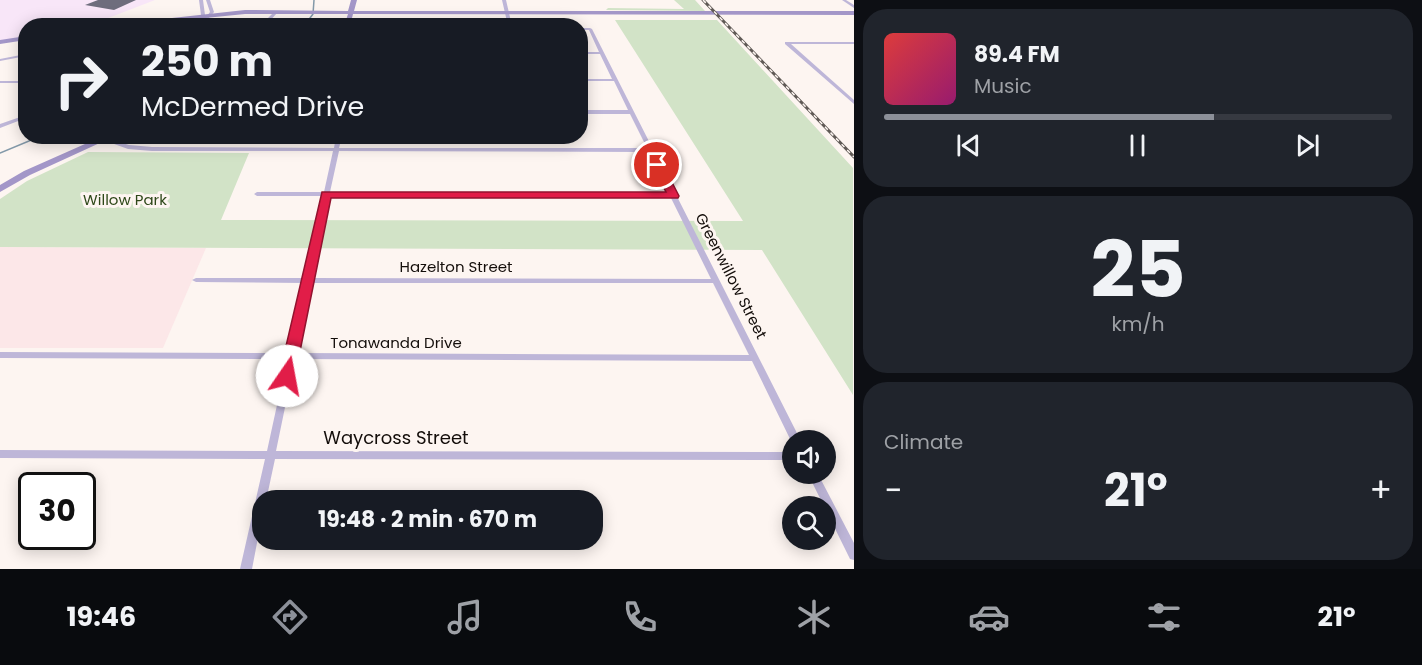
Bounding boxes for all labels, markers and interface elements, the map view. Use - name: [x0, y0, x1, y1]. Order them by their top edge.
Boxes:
- text: 250 m: [141, 32, 273, 91]
- text: 89.4 FM: [974, 39, 1060, 70]
- icon: right: [42, 42, 120, 120]
- text: Music: [974, 72, 1032, 100]
- text: McDermed Drive: [141, 88, 364, 125]
- icon: previous: [952, 129, 985, 162]
- icon: pause: [1121, 129, 1154, 162]
- icon: next: [1291, 129, 1324, 162]
- pin: [631, 139, 682, 190]
- icon: arrive: [640, 148, 673, 181]
- park label: Willow Park: [83, 189, 167, 210]
- street label: Greenwillow Street: [691, 209, 772, 342]
- text: 25: [1090, 215, 1186, 324]
- street label: Hazelton Street: [400, 256, 512, 277]
- text: km/h: [1111, 310, 1165, 338]
- street label: Tonawanda Drive: [330, 332, 462, 353]
- position arrow: [255, 344, 319, 408]
- street label: Waycross Street: [323, 425, 469, 450]
- text: Climate: [884, 428, 963, 456]
- map controls: [782, 430, 836, 550]
- button: sound: [782, 430, 836, 484]
- text: 21°: [1104, 459, 1168, 522]
- text: −: [884, 467, 902, 514]
- text: +: [1369, 467, 1392, 514]
- speed limit sign: 30: [18, 472, 96, 550]
- button: search: [782, 496, 836, 550]
- text: 19:48 · 2 min · 670 m: [318, 504, 537, 535]
- icon: directions: [269, 596, 311, 638]
- icon: music: [444, 596, 486, 638]
- icon: phone: [619, 596, 661, 638]
- icon: climate: [793, 596, 835, 638]
- icon: car: [968, 596, 1010, 638]
- icon: filters: [1143, 596, 1185, 638]
- text: 19:46: [66, 598, 136, 635]
- text: 21°: [1318, 598, 1356, 635]

